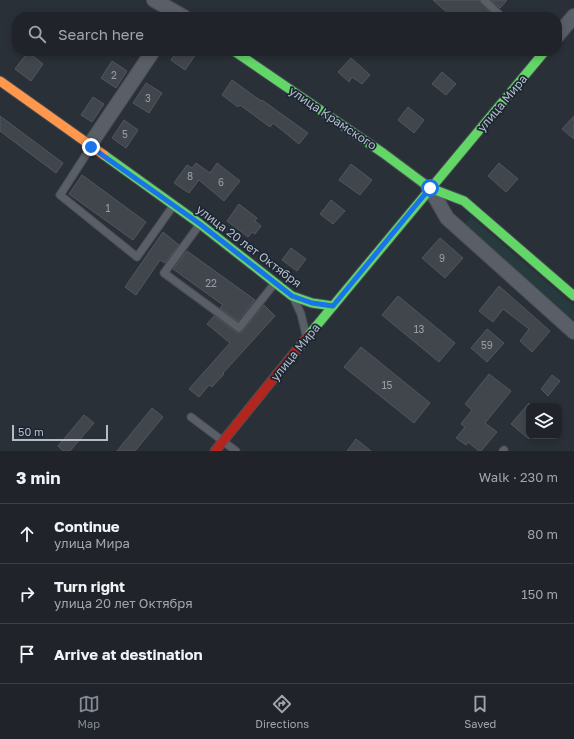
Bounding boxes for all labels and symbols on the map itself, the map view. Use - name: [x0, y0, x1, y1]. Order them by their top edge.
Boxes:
- house number: 2: [111, 69, 117, 81]
- street label: улица Мира: [474, 71, 530, 135]
- street label: улица Крамского: [286, 83, 380, 153]
- house number: 3: [145, 92, 151, 104]
- house number: 5: [122, 128, 128, 140]
- route end: [82, 138, 100, 156]
- house number: 8: [187, 170, 193, 182]
- house number: 6: [218, 176, 224, 188]
- route start: [421, 179, 439, 197]
- street label: улица 20 лет Октября: [193, 201, 305, 291]
- house number: 1: [106, 202, 111, 214]
- house number: 9: [439, 252, 445, 264]
- house number: 22: [205, 277, 217, 289]
- street label: улица Мира: [267, 320, 323, 384]
- house number: 13: [414, 323, 424, 335]
- house number: 59: [481, 339, 493, 351]
- house number: 15: [382, 379, 393, 391]
- scale bar: [12, 423, 108, 442]

